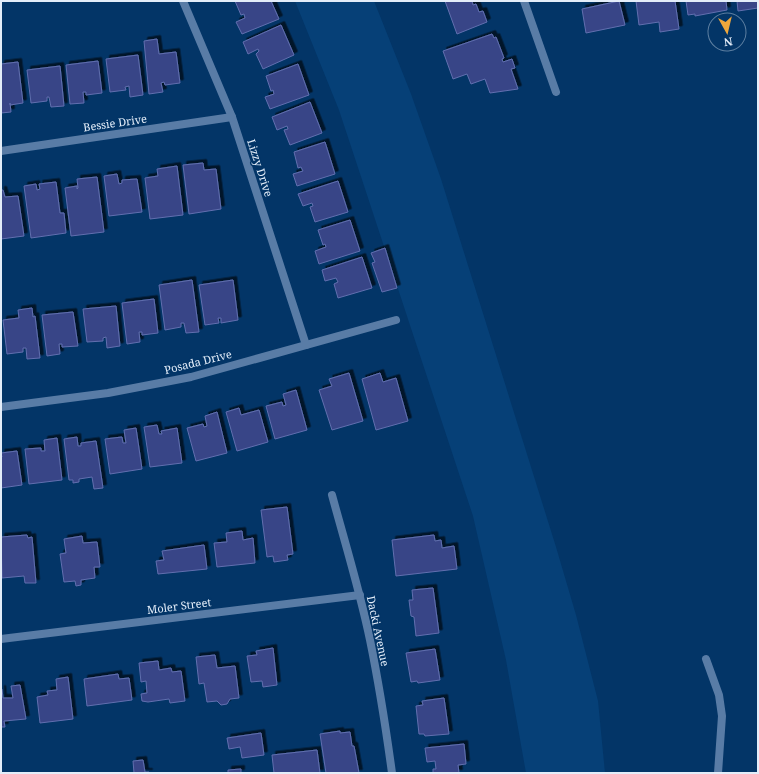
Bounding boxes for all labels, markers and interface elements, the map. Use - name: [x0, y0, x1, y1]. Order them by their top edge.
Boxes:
- north arrow: [707, 12, 747, 52]
- text: N: [723, 34, 734, 50]
- street label: Bessie Drive: [82, 111, 148, 134]
- street label: Lizzy Drive: [244, 137, 277, 199]
- street label: Posada Drive: [163, 346, 233, 377]
- street label: Moler Street: [146, 594, 212, 617]
- street label: Dacki Avenue: [364, 594, 393, 668]

